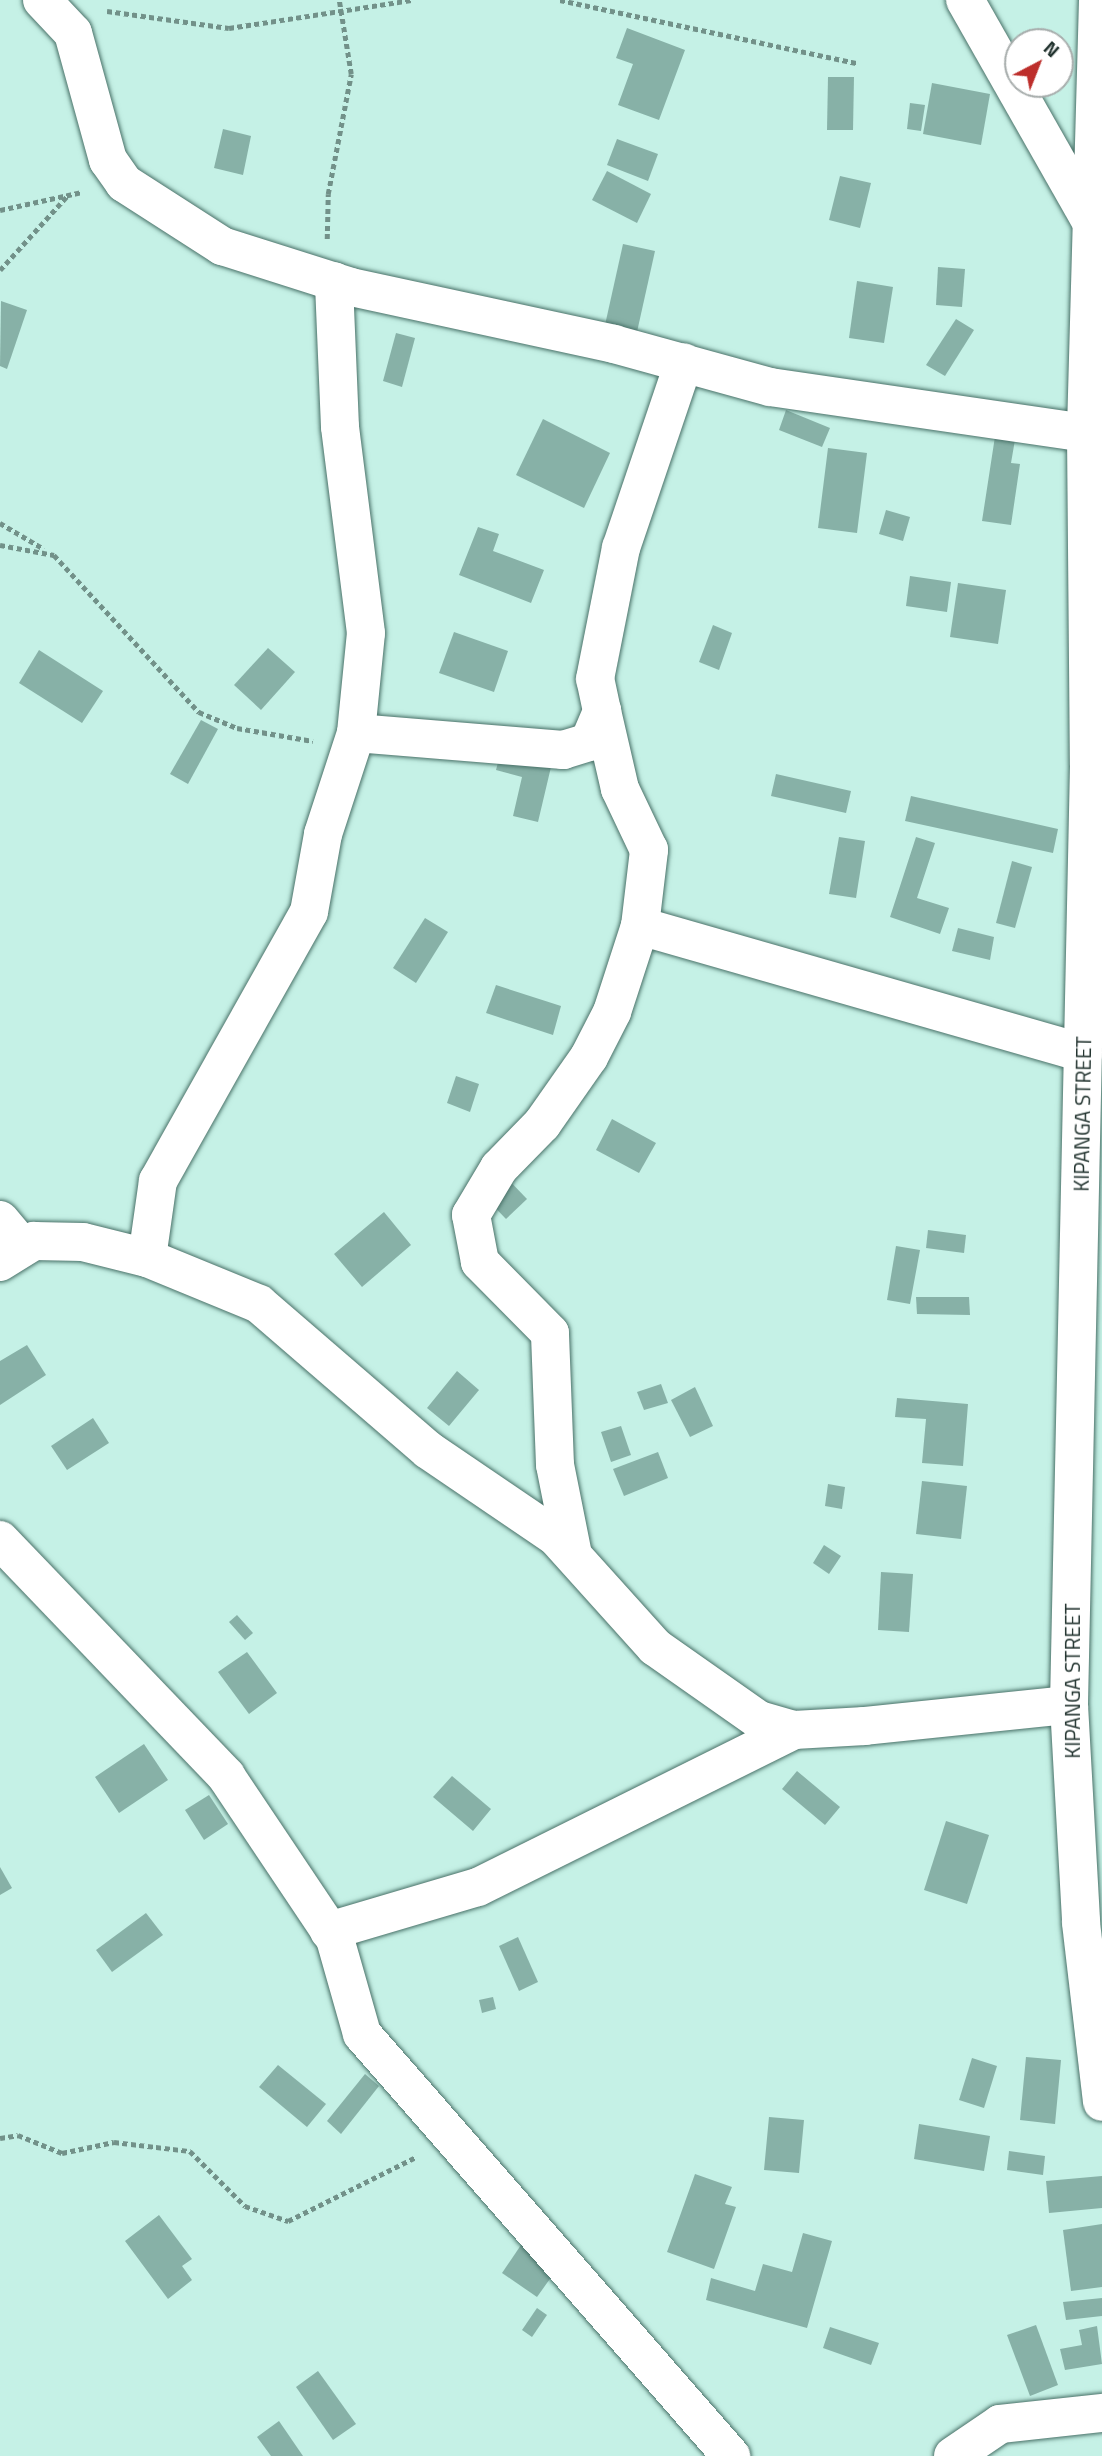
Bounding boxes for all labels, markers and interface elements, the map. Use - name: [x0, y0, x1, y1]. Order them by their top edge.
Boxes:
- north arrow: [1004, 28, 1074, 98]
- text: N: [1037, 33, 1067, 64]
- street label: KIPANGA STREET: [1068, 1036, 1096, 1192]
- street label: KIPANGA STREET: [1059, 1603, 1085, 1759]

